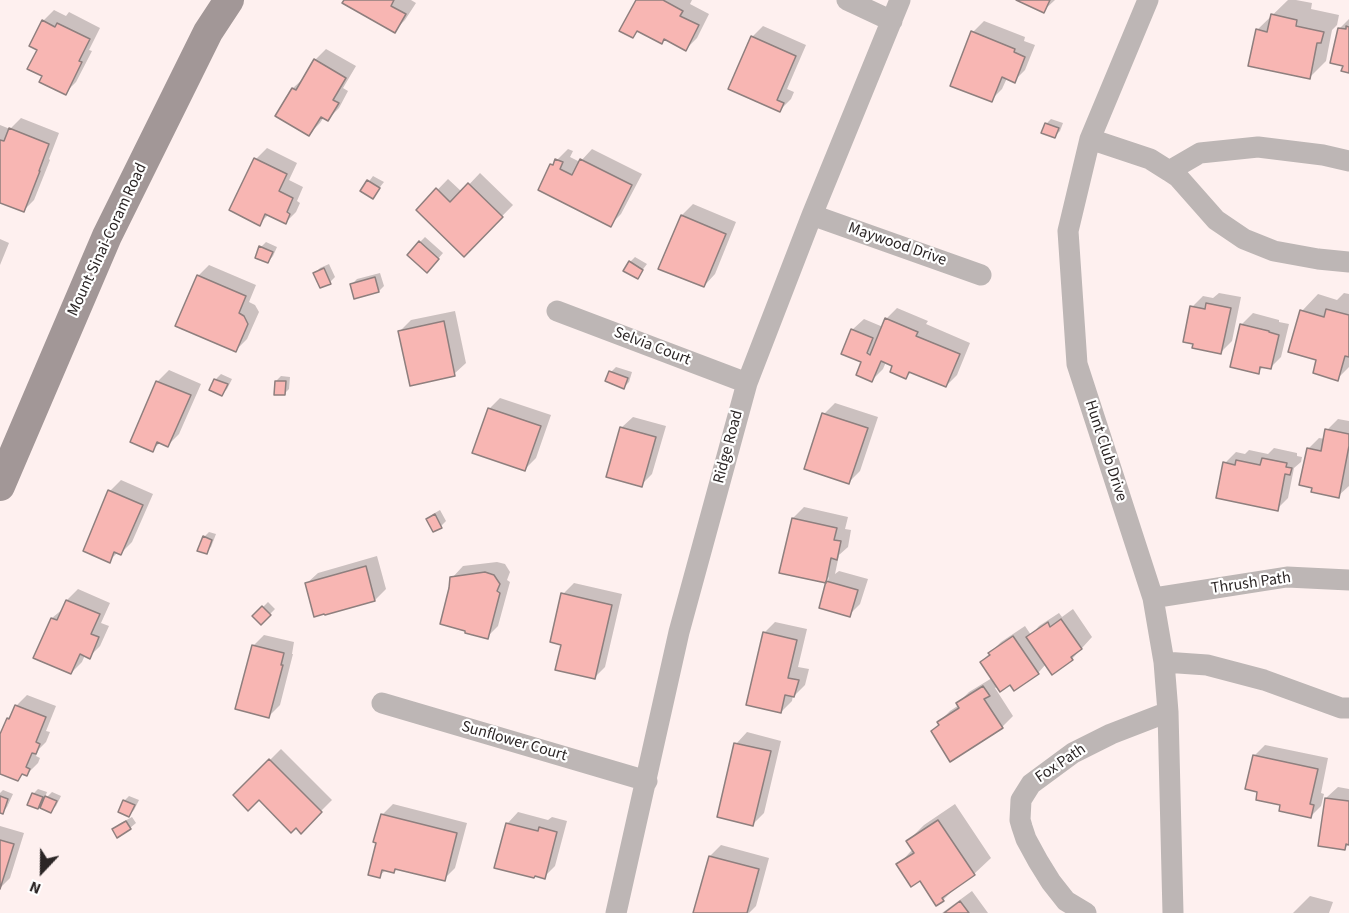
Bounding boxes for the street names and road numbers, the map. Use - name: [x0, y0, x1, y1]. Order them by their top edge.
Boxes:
- street label: Mount Sinai-Coram Road: [64, 161, 152, 319]
- street label: Maywood Drive: [845, 219, 949, 271]
- street label: Selvia Court: [611, 324, 693, 370]
- street label: Hunt Club Drive: [1080, 398, 1130, 504]
- street label: Ridge Road: [710, 408, 748, 486]
- street label: Thrush Path: [1210, 569, 1292, 599]
- street label: Sunflower Court: [459, 718, 569, 766]
- street label: Fox Path: [1032, 740, 1090, 788]

